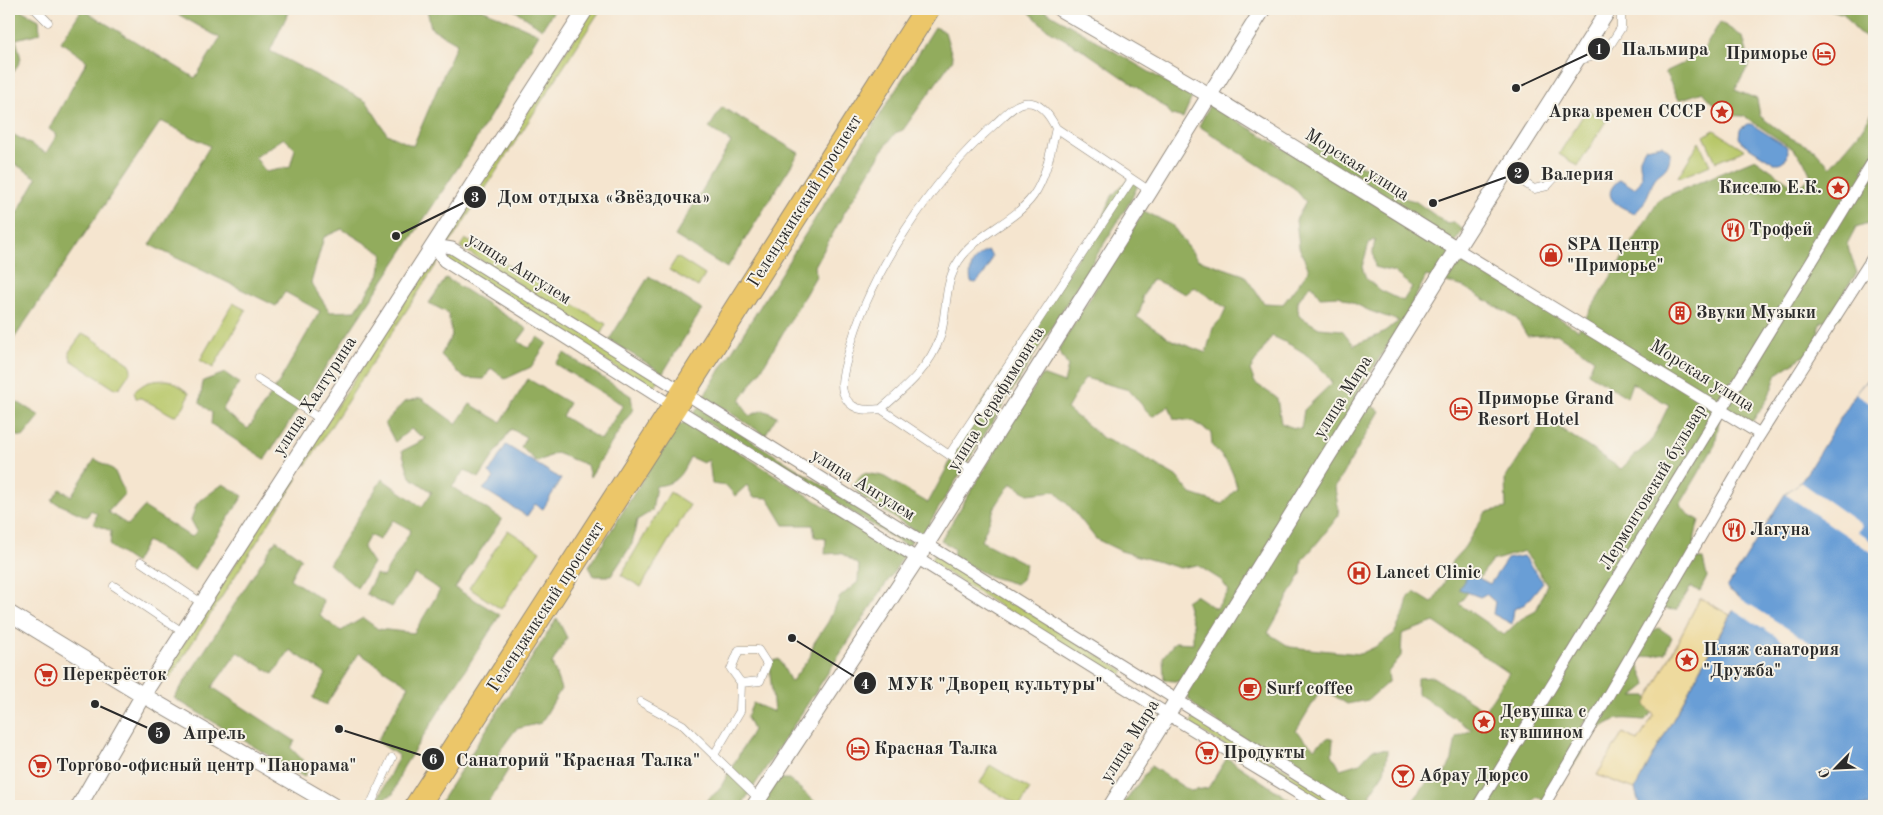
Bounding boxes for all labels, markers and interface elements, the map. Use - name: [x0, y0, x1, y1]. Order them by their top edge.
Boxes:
- callout: Пальмира: [1587, 32, 1719, 66]
- text: Пальмира: [1621, 41, 1709, 60]
- hotel icon: Приморье: [1812, 42, 1836, 66]
- text: 1: [1595, 43, 1603, 58]
- place label: Приморье: [1726, 45, 1808, 63]
- place icon: Арка времен СССР: [1710, 100, 1734, 124]
- place label: Арка времен СССР: [1548, 103, 1706, 121]
- street label: Геленджикский проспект: [745, 112, 865, 290]
- street label: Морская улица: [1302, 126, 1413, 204]
- callout: Валерия: [1505, 156, 1624, 190]
- text: Валерия: [1540, 166, 1614, 185]
- text: 2: [1514, 167, 1522, 182]
- place icon: Киселю Е.К.: [1826, 176, 1850, 200]
- place label: Киселю Е.К.: [1719, 179, 1822, 197]
- callout: Дом отдыха «Звёздочка»: [462, 180, 721, 214]
- text: Дом отдыха «Звёздочка»: [497, 189, 711, 208]
- text: 3: [471, 191, 479, 206]
- restaurant icon: Трофей: [1721, 218, 1745, 242]
- place label: Трофей: [1749, 221, 1812, 240]
- street label: улица Ангулем: [464, 230, 574, 308]
- place label: SPA Центр "Приморье": [1567, 236, 1664, 275]
- shop icon: SPA Центр "Приморье": [1539, 243, 1563, 267]
- building icon: Звуки Музыки: [1668, 301, 1692, 325]
- place label: Звуки Музыки: [1696, 304, 1816, 322]
- street label: улица Серафимовича: [944, 323, 1049, 475]
- street label: улица Халтурина: [270, 333, 360, 459]
- street label: Морская улица: [1647, 337, 1758, 415]
- street label: улица Мира: [1310, 352, 1376, 442]
- place label: Приморье Grand Resort Hotel: [1477, 390, 1614, 429]
- hotel icon: Приморье Grand Resort Hotel: [1449, 397, 1473, 421]
- street label: Лермонтовский бульвар: [1596, 401, 1710, 573]
- street label: улица Ангулем: [808, 446, 918, 524]
- restaurant icon: Лагуна: [1722, 518, 1746, 542]
- street label: Геленджикский проспект: [484, 519, 608, 695]
- place label: Лагуна: [1750, 521, 1810, 539]
- hospital icon: Lancet Clinic: [1347, 561, 1371, 585]
- place label: Lancet Clinic: [1375, 564, 1481, 582]
- place label: Пляж санатория "Дружба": [1703, 641, 1839, 680]
- place icon: Пляж санатория "Дружба": [1675, 648, 1699, 672]
- supermarket icon: Перекрёсток: [34, 663, 58, 687]
- place label: Перекрёсток: [62, 666, 167, 684]
- callout: МУК "Дворец культуры": [852, 666, 1113, 700]
- text: МУК "Дворец культуры": [887, 676, 1103, 695]
- cafe icon: Surf coffee: [1238, 677, 1262, 701]
- text: 4: [861, 678, 869, 693]
- place label: Surf coffee: [1266, 680, 1353, 698]
- street label: улица Мира: [1097, 696, 1163, 786]
- place label: Девушка с кувшином: [1500, 703, 1587, 742]
- place icon: Девушка с кувшином: [1472, 710, 1496, 734]
- callout: Апрель: [147, 716, 255, 750]
- text: Апрель: [182, 725, 246, 744]
- text: 5: [155, 727, 163, 742]
- hotel icon: Красная Талка: [846, 737, 870, 761]
- place label: Красная Талка: [874, 740, 998, 758]
- supermarket icon: Продукты: [1195, 741, 1219, 765]
- callout: Санаторий "Красная Талка": [421, 742, 710, 776]
- north arrow: [1810, 742, 1860, 792]
- place label: Продукты: [1223, 744, 1305, 762]
- text: Санаторий "Красная Талка": [456, 752, 700, 771]
- text: 6: [429, 753, 438, 768]
- supermarket icon: Торгово-офисный центр "Панорама": [28, 754, 52, 778]
- place label: Торгово-офисный центр "Панорама": [56, 757, 356, 776]
- bar icon: Абрау Дюрсо: [1391, 764, 1415, 788]
- text: С: [1817, 766, 1833, 780]
- place label: Абрау Дюрсо: [1419, 767, 1529, 785]

